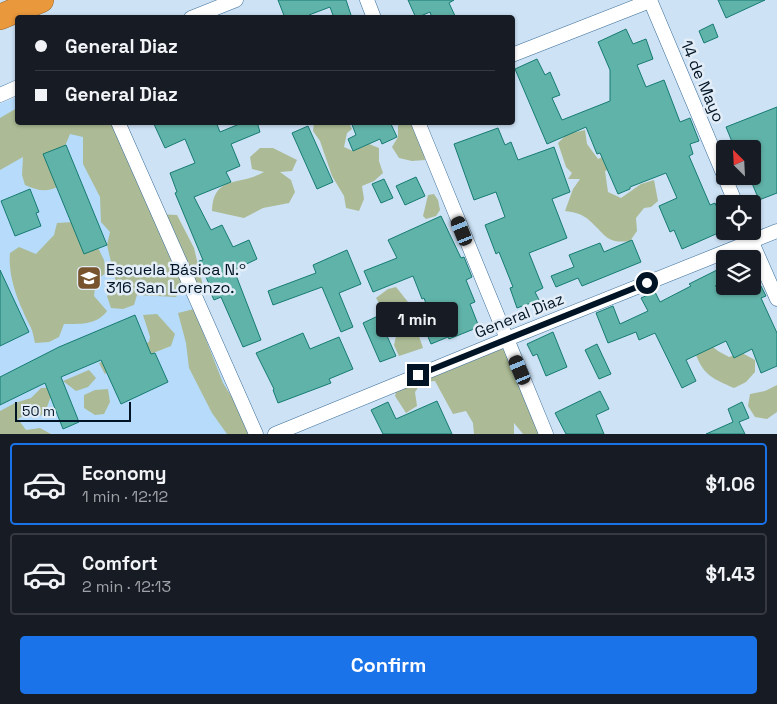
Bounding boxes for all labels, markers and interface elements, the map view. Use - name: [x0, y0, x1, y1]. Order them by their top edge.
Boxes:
- text: General Diaz: [65, 34, 178, 59]
- street label: 14 de Mayo: [676, 37, 729, 125]
- text: General Diaz: [65, 82, 178, 107]
- north arrow: [716, 140, 761, 185]
- map controls: [716, 140, 761, 295]
- button: locate: [716, 195, 761, 240]
- car: [449, 214, 474, 248]
- button: layers: [716, 250, 761, 295]
- place label: Escuela Básica N.º 316 San Lorenzo.: [106, 259, 246, 298]
- school or university icon: Escuela Básica N.º 316 San Lorenzo.: [76, 265, 102, 291]
- route start: [636, 272, 658, 294]
- street label: General Diaz: [472, 288, 567, 343]
- callout: 1 min: [377, 302, 459, 338]
- text: 1 min: [397, 309, 437, 330]
- car: [507, 353, 532, 387]
- route end: [407, 364, 429, 386]
- scale bar: [15, 399, 131, 422]
- text: 50 m: [22, 402, 55, 420]
- text: Economy: [82, 461, 166, 486]
- icon: car: [22, 462, 67, 507]
- text: $1.06: [705, 472, 755, 497]
- text: 1 min · 12:12: [82, 486, 168, 507]
- text: Comfort: [82, 551, 158, 576]
- icon: car: [22, 552, 67, 597]
- text: $1.43: [706, 562, 755, 587]
- text: 2 min · 12:13: [82, 576, 171, 597]
- button: Confirm: [20, 636, 757, 694]

